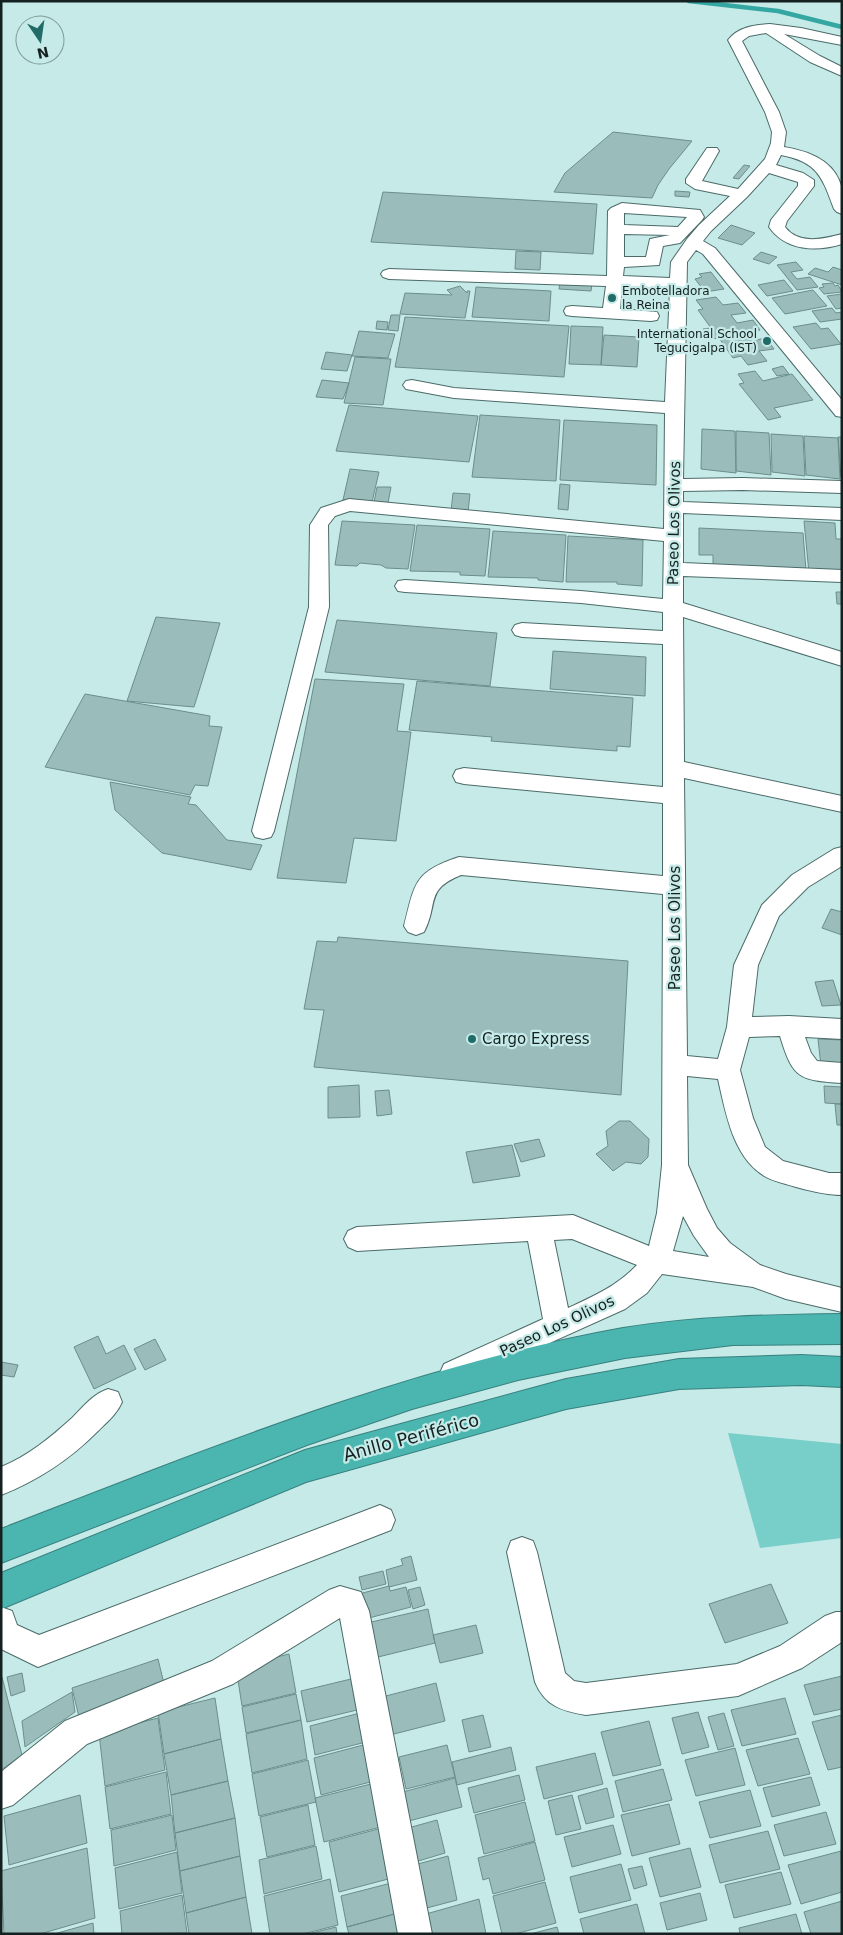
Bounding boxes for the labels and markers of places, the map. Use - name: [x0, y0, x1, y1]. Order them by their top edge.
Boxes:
- place label: Embotelladora la Reina: [622, 284, 710, 312]
- marker: Embotelladora la Reina: [606, 292, 618, 304]
- place label: International School Tegucigalpa (IST): [637, 327, 757, 355]
- marker: International School Tegucigalpa (IST): [761, 335, 773, 347]
- place label: Cargo Express: [482, 1030, 590, 1048]
- marker: Cargo Express: [466, 1033, 478, 1045]

